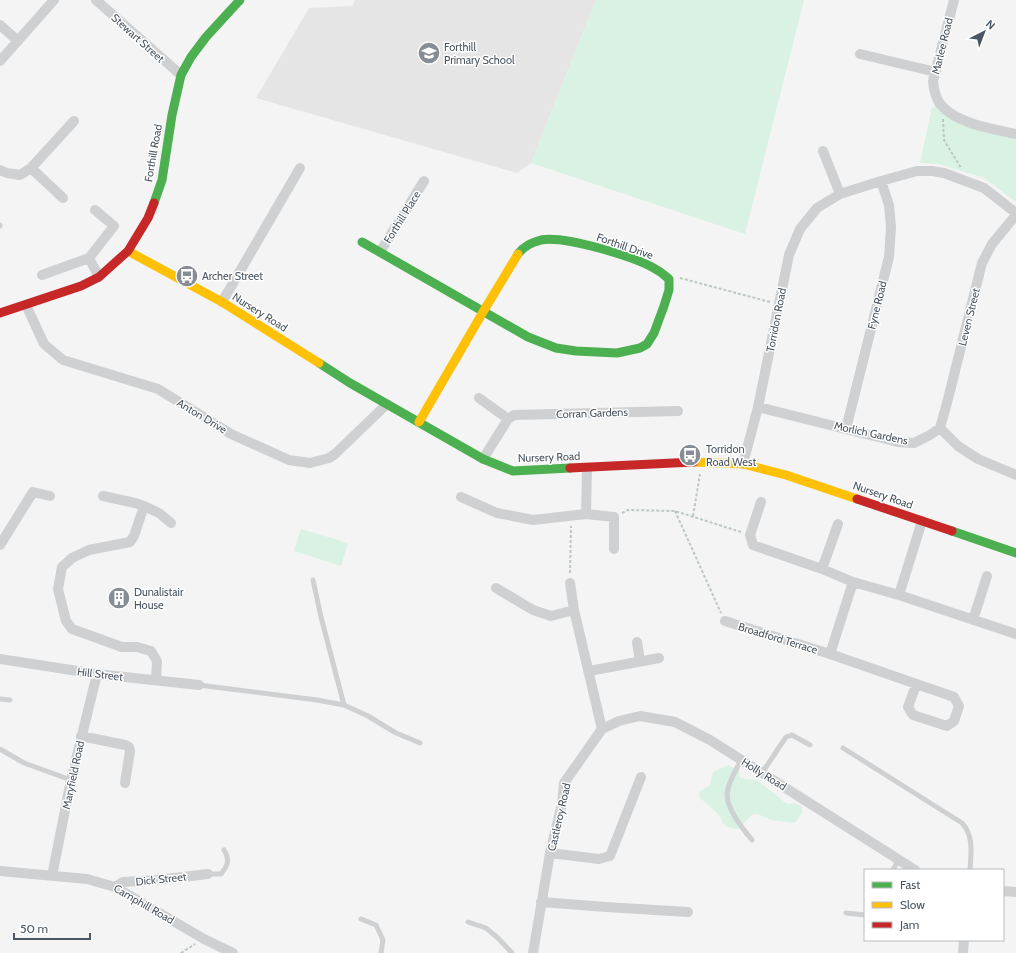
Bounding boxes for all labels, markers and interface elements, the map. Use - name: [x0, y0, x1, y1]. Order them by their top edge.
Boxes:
- street label: Stewart Street: [109, 10, 168, 66]
- north arrow: [964, 12, 1004, 52]
- street label: Marlee Road: [928, 16, 956, 76]
- text: N: [983, 17, 998, 32]
- school or university icon: Forthill Primary School: [416, 40, 442, 66]
- place label: Forthill Primary School: [444, 40, 515, 67]
- street label: Forthill Road: [141, 123, 165, 183]
- street label: Forthill Place: [380, 188, 424, 246]
- street label: Forthill Drive: [595, 230, 656, 262]
- bus stop icon: Archer Street: [174, 263, 200, 289]
- place label: Archer Street: [202, 269, 263, 283]
- street label: Fyne Road: [864, 279, 890, 331]
- street label: Leven Street: [955, 286, 983, 347]
- street label: Torridon Road: [763, 287, 789, 353]
- street label: Nursery Road: [230, 290, 290, 334]
- street label: Anton Drive: [174, 396, 230, 437]
- street label: Corran Gardens: [556, 405, 629, 421]
- street label: Morlich Gardens: [833, 418, 910, 448]
- bus stop icon: Torridon Road West: [677, 442, 703, 468]
- place label: Torridon Road West: [706, 442, 756, 469]
- street label: Nursery Road: [518, 449, 580, 465]
- street label: Nursery Road: [851, 478, 915, 512]
- building icon: Dunalistair House: [106, 585, 132, 611]
- place label: Dunalistair House: [134, 585, 184, 612]
- street label: Broadford Terrace: [737, 619, 820, 657]
- street label: Hill Street: [76, 664, 124, 684]
- street label: Maryfield Road: [59, 739, 87, 811]
- street label: Holly Road: [739, 755, 789, 793]
- street label: Castleroy Road: [544, 781, 574, 853]
- street label: Dick Street: [135, 869, 187, 889]
- legend: [864, 869, 1004, 941]
- text: Fast: [900, 877, 920, 892]
- street label: Camphill Road: [111, 881, 177, 927]
- text: Slow: [900, 897, 925, 912]
- scale bar: [14, 915, 90, 941]
- text: Jam: [899, 917, 919, 932]
- text: 50 m: [20, 921, 48, 936]

